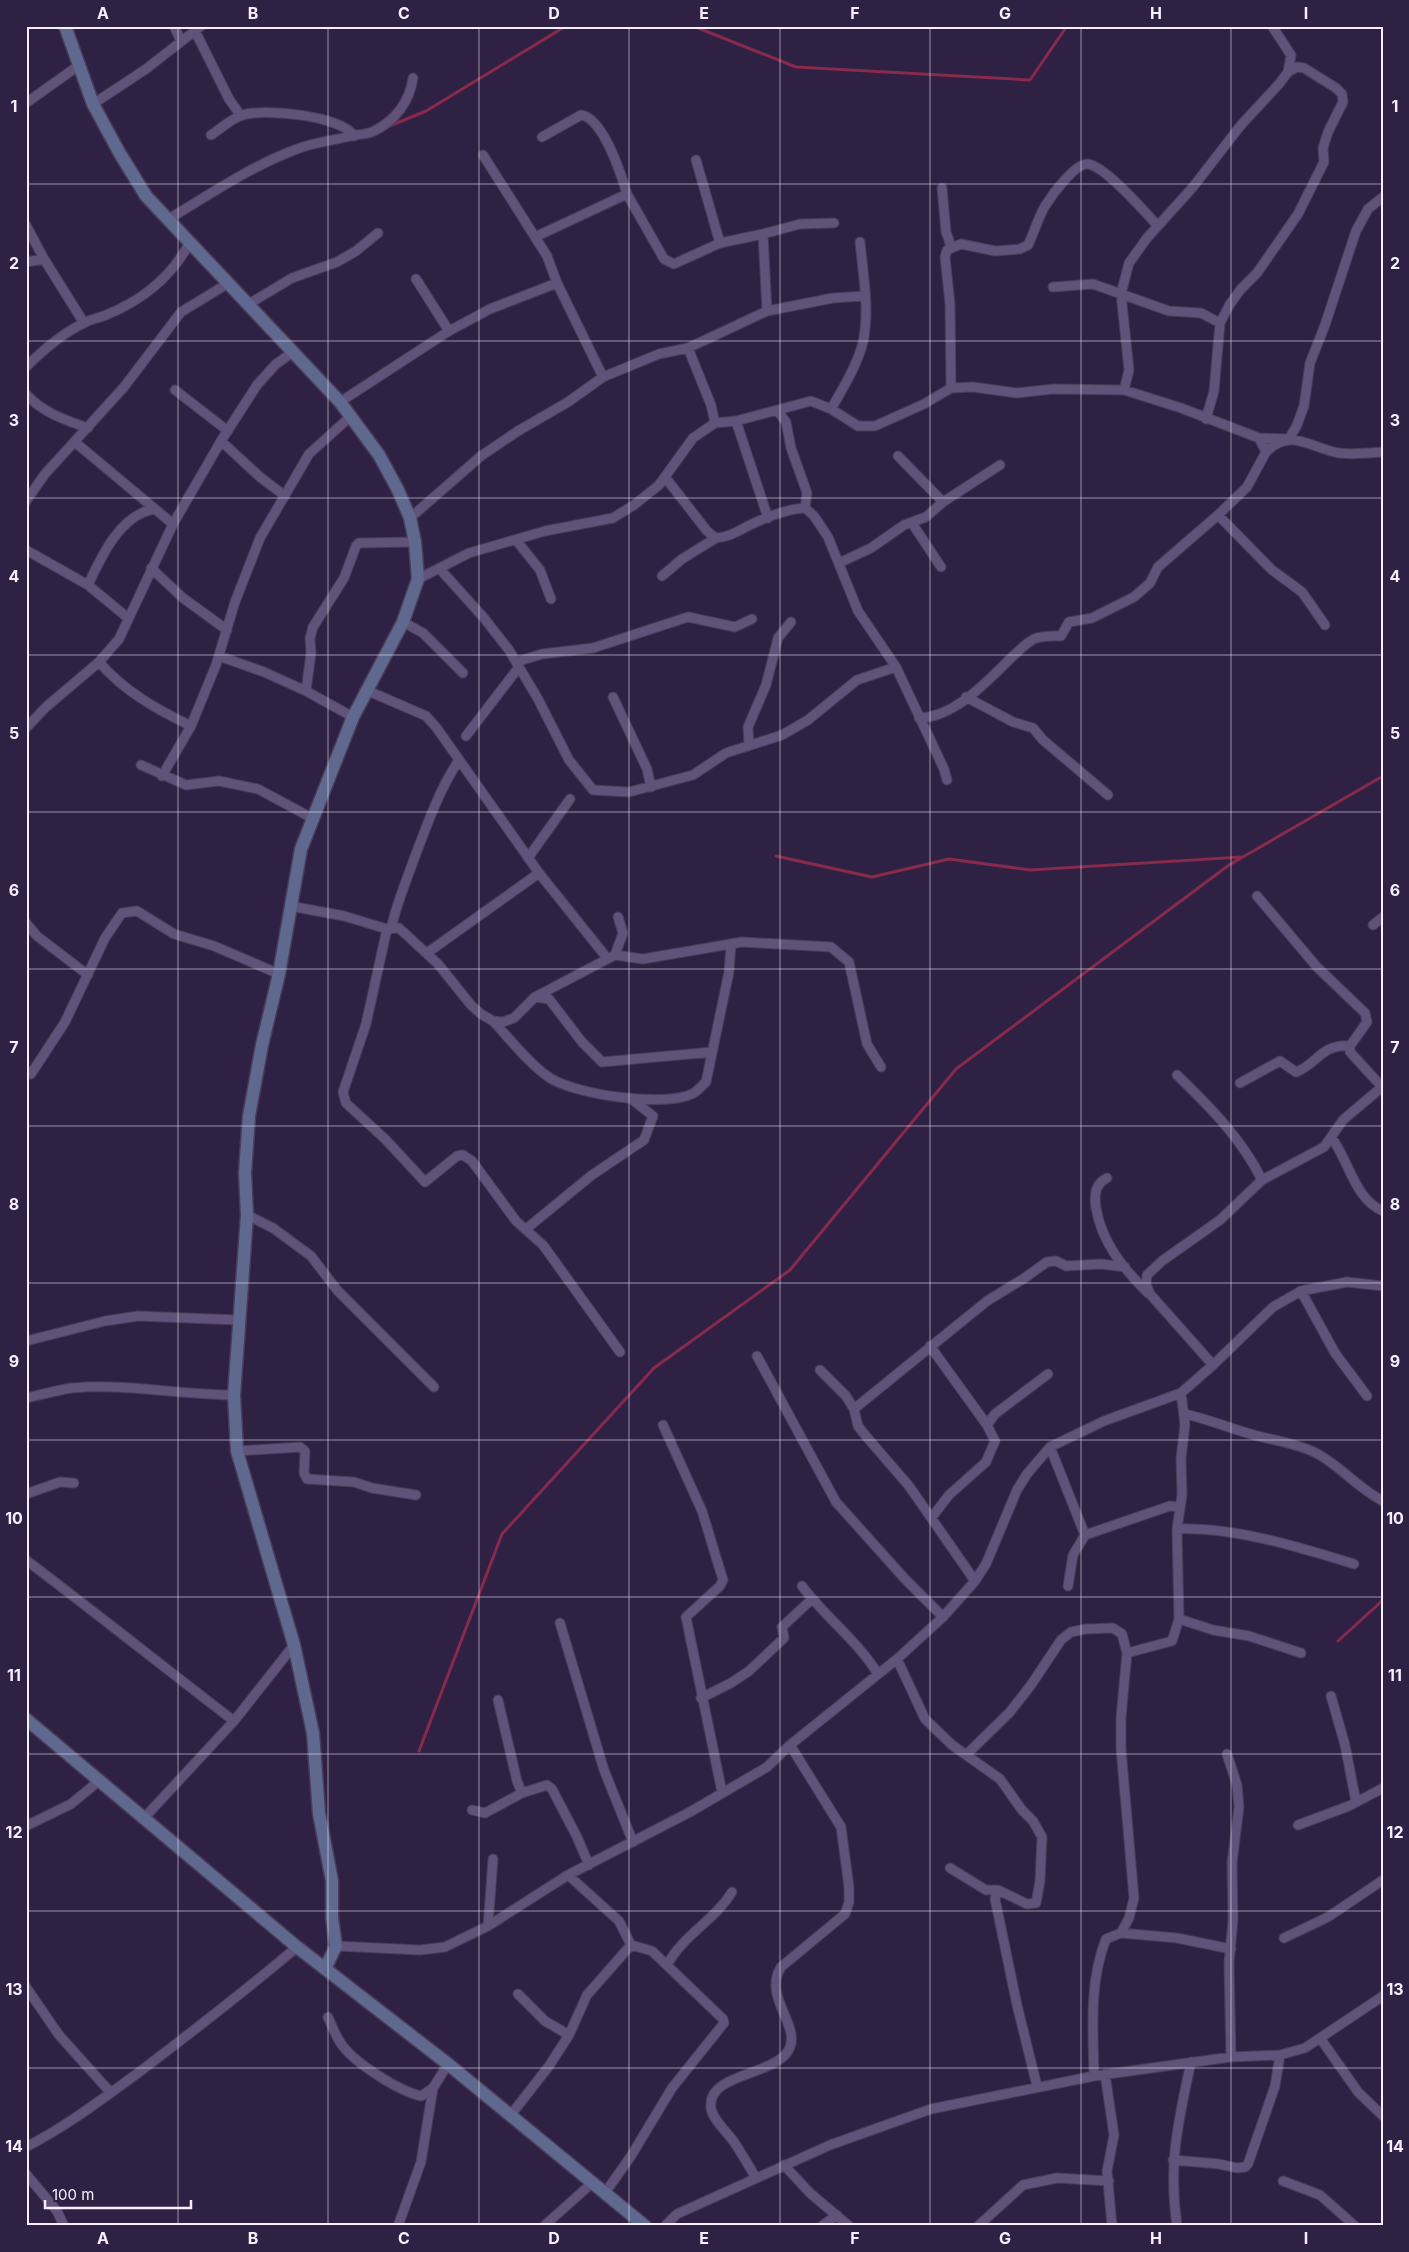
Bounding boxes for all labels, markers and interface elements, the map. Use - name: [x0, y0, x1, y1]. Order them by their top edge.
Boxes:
- text: A: [97, 3, 109, 23]
- text: B: [248, 3, 258, 23]
- text: C: [398, 3, 410, 23]
- text: D: [548, 3, 560, 23]
- text: E: [699, 3, 709, 23]
- text: F: [850, 3, 860, 23]
- text: G: [999, 3, 1011, 23]
- text: H: [1150, 3, 1162, 23]
- text: I: [1304, 3, 1308, 23]
- text: 1: [11, 96, 17, 116]
- text: 1: [1392, 96, 1398, 116]
- text: 2: [9, 253, 19, 273]
- text: 2: [1390, 253, 1400, 273]
- text: 3: [9, 410, 19, 430]
- text: 3: [1390, 410, 1400, 430]
- text: 4: [9, 566, 20, 586]
- text: 4: [1390, 566, 1401, 586]
- text: 5: [9, 723, 19, 743]
- text: 5: [1390, 723, 1400, 743]
- text: 6: [9, 880, 19, 900]
- text: 6: [1390, 880, 1400, 900]
- text: 7: [9, 1037, 19, 1057]
- text: 7: [1390, 1037, 1400, 1057]
- text: 8: [9, 1194, 19, 1214]
- text: 8: [1390, 1194, 1400, 1214]
- text: 9: [9, 1351, 19, 1371]
- text: 9: [1390, 1351, 1400, 1371]
- text: 10: [5, 1508, 23, 1528]
- text: 10: [1386, 1508, 1404, 1528]
- text: 11: [7, 1665, 21, 1685]
- text: 11: [1388, 1665, 1402, 1685]
- text: 12: [6, 1822, 22, 1842]
- text: 12: [1387, 1822, 1403, 1842]
- text: 13: [5, 1979, 23, 1999]
- text: 13: [1386, 1979, 1404, 1999]
- text: 14: [5, 2136, 23, 2156]
- text: 14: [1386, 2136, 1404, 2156]
- scale bar: [45, 2177, 191, 2209]
- text: 100 m: [52, 2185, 94, 2204]
- text: A: [97, 2228, 109, 2248]
- text: B: [248, 2228, 258, 2248]
- text: C: [398, 2228, 410, 2248]
- text: D: [548, 2228, 560, 2248]
- text: E: [699, 2228, 709, 2248]
- text: F: [850, 2228, 860, 2248]
- text: G: [999, 2228, 1011, 2248]
- text: H: [1150, 2228, 1162, 2248]
- text: I: [1304, 2228, 1308, 2248]

